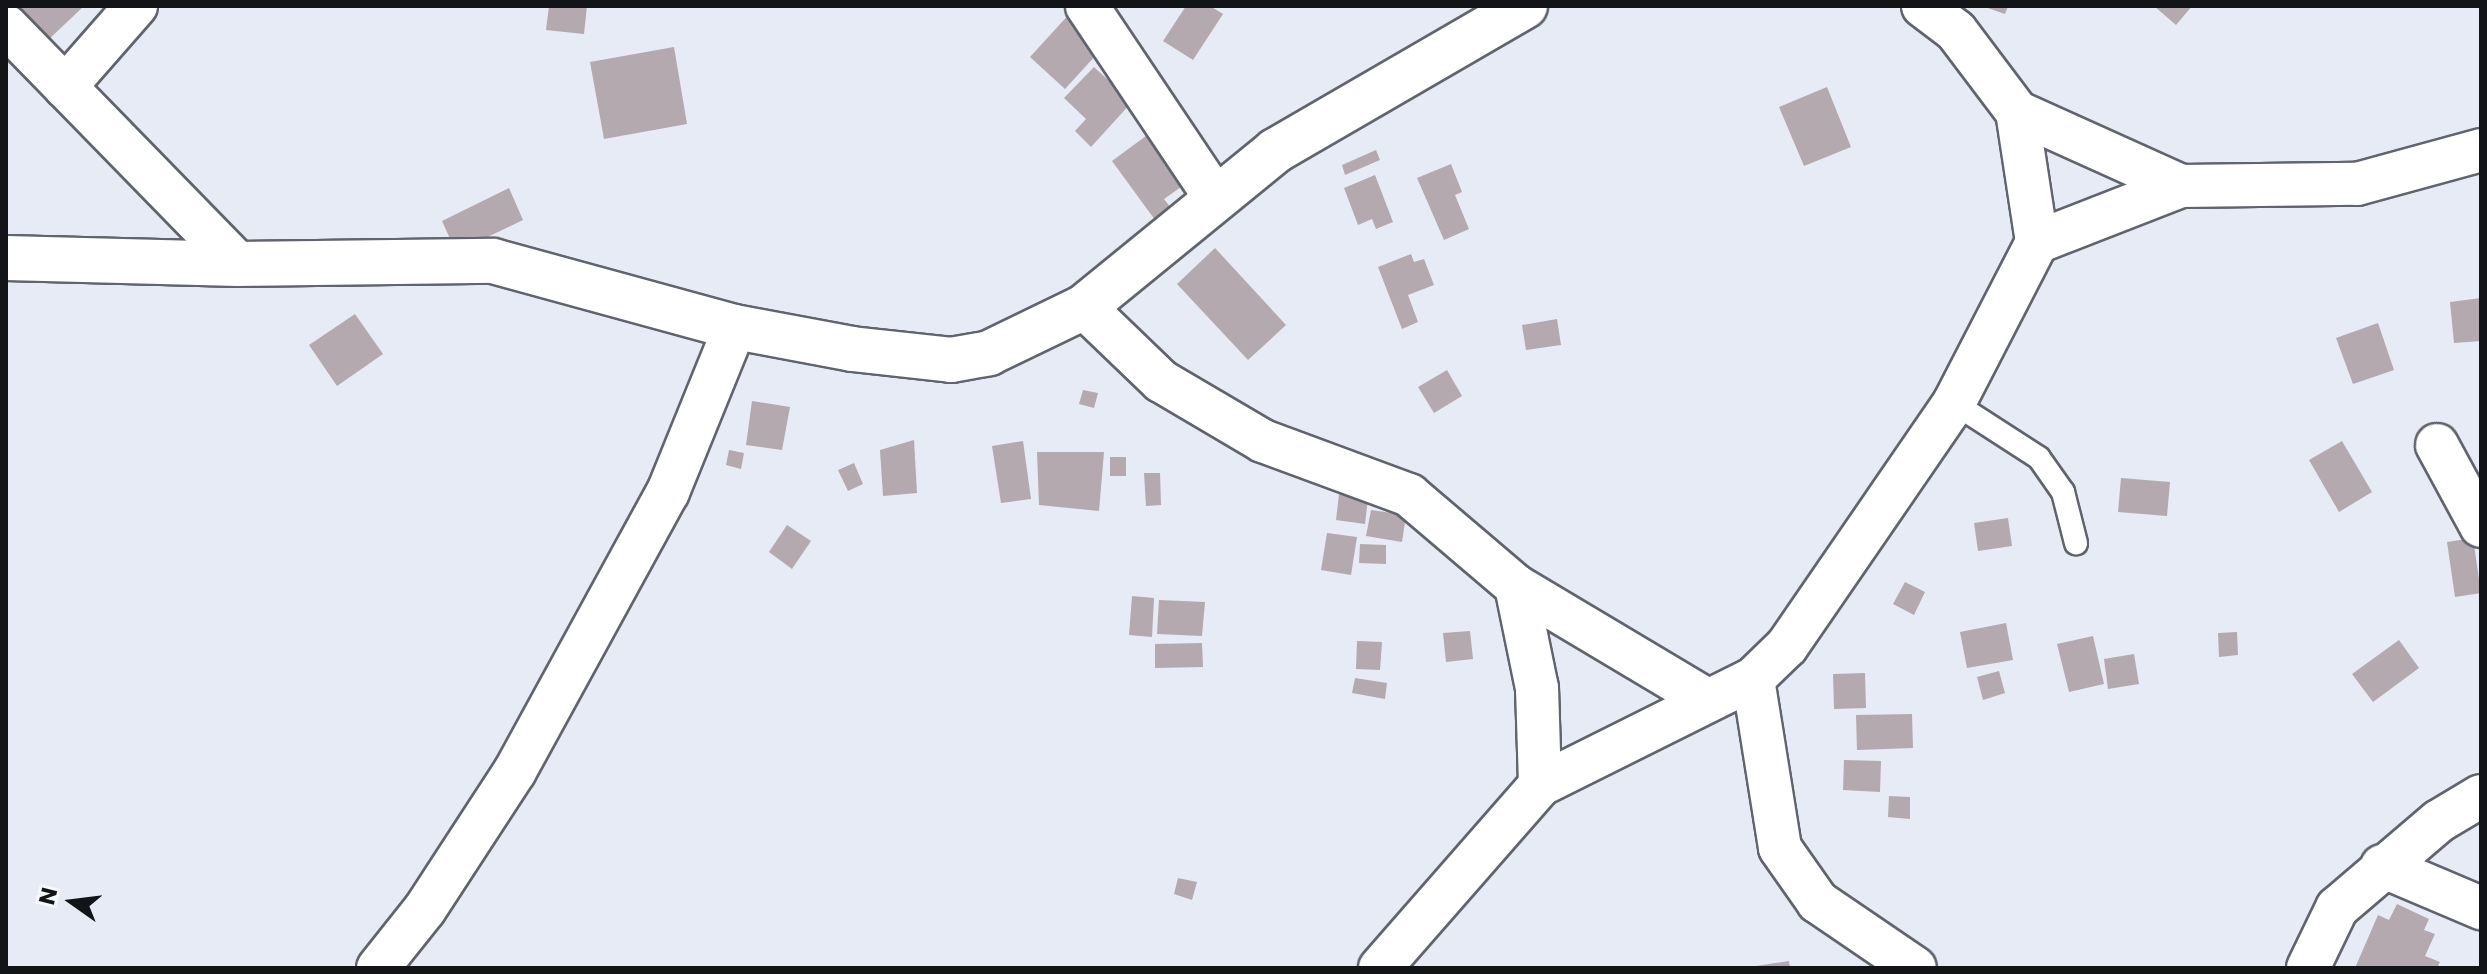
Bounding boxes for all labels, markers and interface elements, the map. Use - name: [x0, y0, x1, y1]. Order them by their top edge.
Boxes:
- north arrow: [32, 862, 112, 942]
- text: N: [31, 884, 65, 908]

